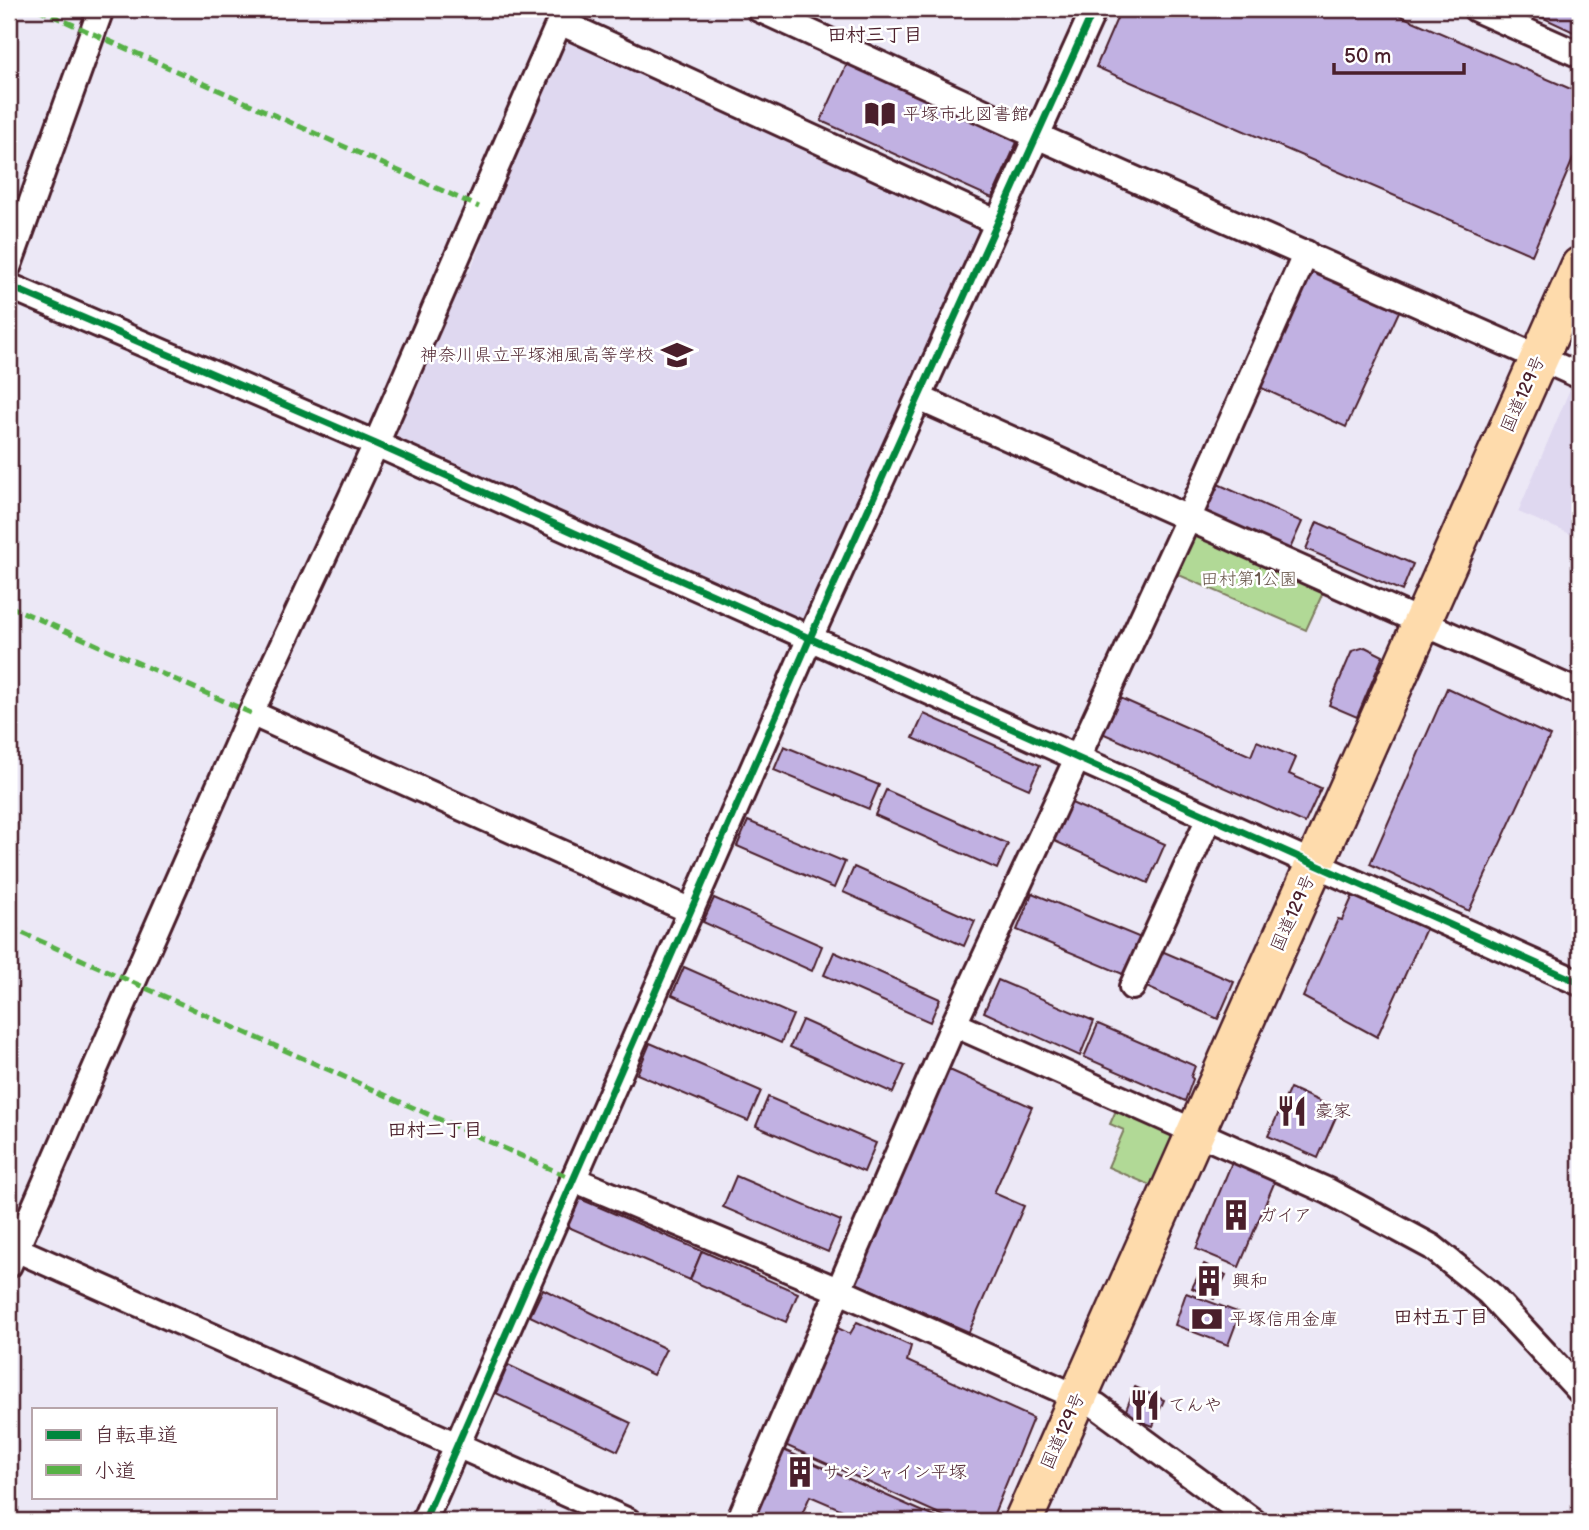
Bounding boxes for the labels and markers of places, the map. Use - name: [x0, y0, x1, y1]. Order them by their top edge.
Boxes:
- library icon: 平塚市北図書館: [863, 97, 897, 131]
- place label: 平塚市北図書館: [903, 104, 1029, 125]
- school or university icon: 神奈川県立平塚湘風高等学校: [660, 338, 694, 372]
- place label: 神奈川県立平塚湘風高等学校: [420, 345, 654, 366]
- restaurant icon: 豪家: [1275, 1094, 1309, 1128]
- place label: 豪家: [1315, 1101, 1351, 1122]
- building icon: ガイア: [1219, 1198, 1253, 1232]
- place label: ガイア: [1259, 1205, 1312, 1226]
- building icon: 興和: [1192, 1264, 1226, 1298]
- place label: 興和: [1232, 1271, 1268, 1292]
- bank icon: 平塚信用金庫: [1190, 1302, 1224, 1336]
- place label: 平塚信用金庫: [1230, 1309, 1338, 1330]
- restaurant icon: てんや: [1128, 1388, 1162, 1422]
- place label: てんや: [1168, 1395, 1222, 1416]
- building icon: サンシャイン平塚: [783, 1455, 817, 1489]
- place label: サンシャイン平塚: [823, 1462, 967, 1483]

